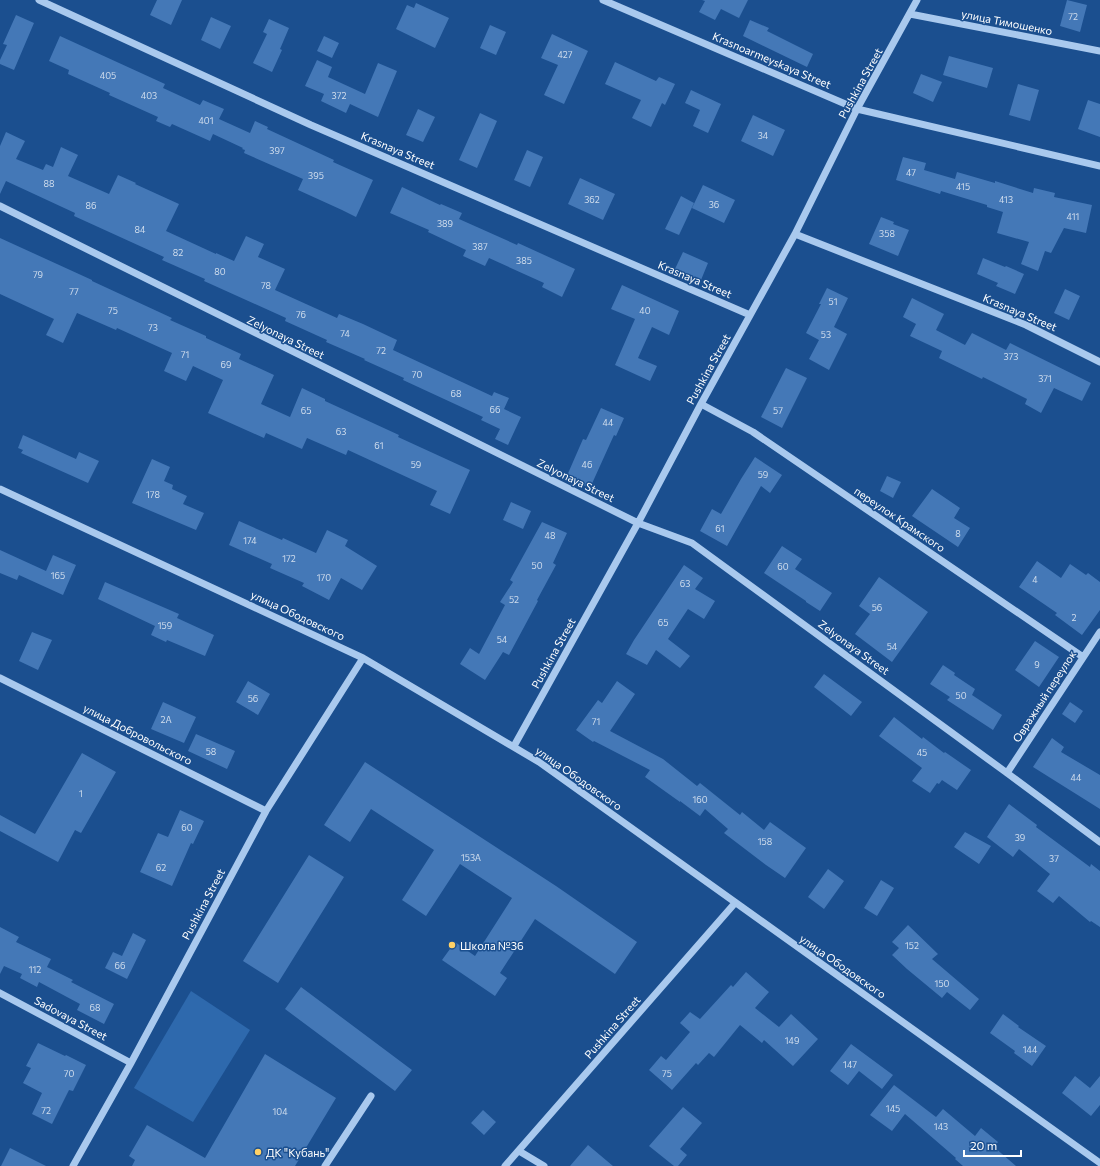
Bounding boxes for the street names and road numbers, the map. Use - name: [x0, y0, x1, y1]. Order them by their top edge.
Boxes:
- street label: улица Тимошенко: [960, 7, 1054, 37]
- street label: Krasnoarmeyskaya Street: [711, 29, 834, 91]
- street label: Pushkina Street: [835, 45, 885, 120]
- street label: Krasnaya Street: [359, 129, 437, 172]
- street label: Krasnaya Street: [656, 258, 734, 301]
- street label: Krasnaya Street: [981, 291, 1059, 334]
- street label: Zelyonaya Street: [245, 313, 327, 362]
- street label: Pushkina Street: [683, 331, 733, 406]
- street label: Zelyonaya Street: [535, 456, 617, 505]
- street label: переулок Крамского: [852, 484, 948, 554]
- street label: улица Ободовского: [249, 588, 347, 643]
- street label: Pushkina Street: [528, 615, 578, 690]
- street label: Zelyonaya Street: [816, 617, 892, 677]
- street label: Овражный переулок: [1010, 648, 1079, 744]
- street label: улица Добровольского: [81, 701, 195, 767]
- street label: улица Ободовского: [533, 743, 625, 813]
- street label: Pushkina Street: [179, 866, 227, 942]
- street label: улица Ободовского: [797, 931, 889, 1001]
- street label: Sadovaya Street: [32, 993, 110, 1043]
- street label: Pushkina Street: [581, 993, 643, 1061]

